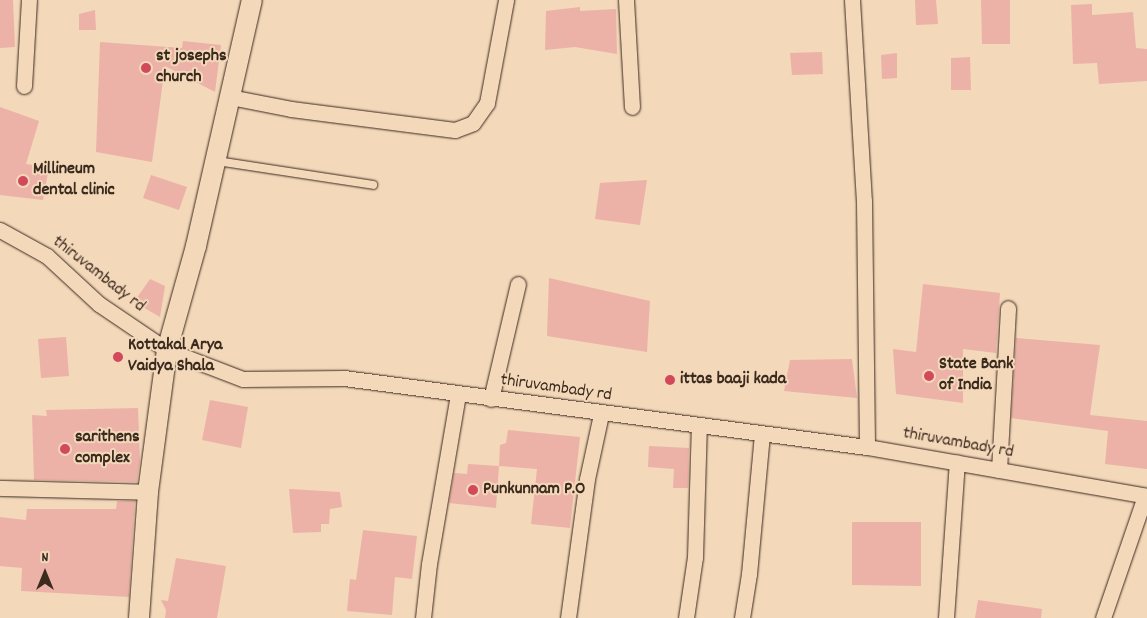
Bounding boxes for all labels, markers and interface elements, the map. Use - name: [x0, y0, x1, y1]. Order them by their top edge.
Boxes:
- place label: st josephs church: [156, 47, 227, 90]
- marker: st josephs church: [140, 62, 152, 74]
- place label: Millineum dental clinic: [33, 160, 115, 202]
- marker: Millineum dental clinic: [17, 175, 29, 187]
- street label: thiruvambady rd: [47, 232, 149, 318]
- place label: Kottakal Arya Vaidya Shala: [128, 336, 223, 378]
- marker: Kottakal Arya Vaidya Shala: [112, 351, 124, 363]
- place label: State Bank of India: [939, 355, 1013, 398]
- place label: ittas baaji kada: [680, 369, 786, 391]
- marker: State Bank of India: [923, 370, 935, 382]
- street label: thiruvambady rd: [499, 371, 613, 407]
- marker: ittas baaji kada: [664, 374, 676, 386]
- street label: thiruvambady rd: [901, 424, 1015, 464]
- place label: sarithens complex: [75, 428, 140, 470]
- marker: sarithens complex: [59, 443, 71, 455]
- place label: Punkunnam P.O: [483, 479, 585, 501]
- marker: Punkunnam P.O: [467, 484, 479, 496]
- north arrow: [20, 548, 70, 598]
- text: N: [42, 548, 48, 568]

